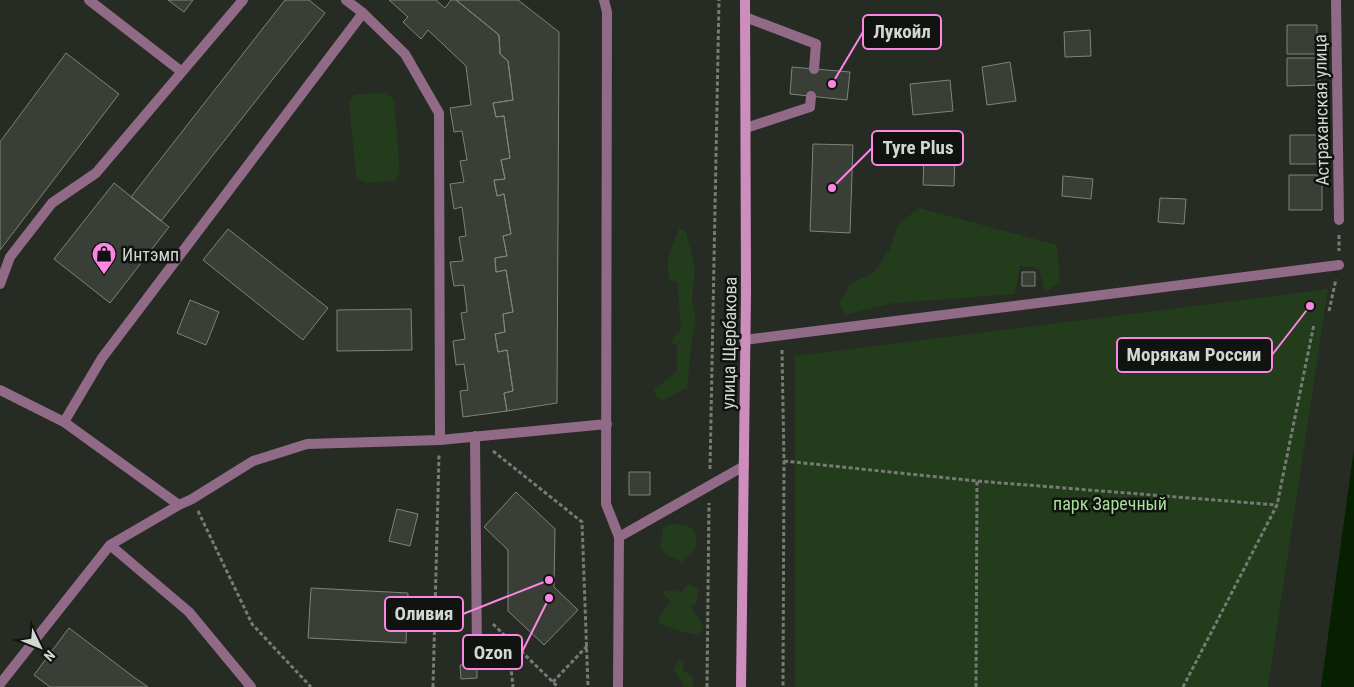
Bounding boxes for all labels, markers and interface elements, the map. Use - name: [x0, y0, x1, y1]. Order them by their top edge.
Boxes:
- callout: Лукойл: [863, 15, 941, 49]
- text: Лукойл: [873, 20, 931, 43]
- street label: Астраханская улица: [1309, 34, 1333, 186]
- callout: Tyre Plus: [872, 131, 963, 165]
- text: Tyre Plus: [882, 136, 954, 159]
- shop icon: Интэмп: [91, 241, 117, 275]
- place label: Интэмп: [122, 244, 179, 265]
- street label: улица Щербакова: [717, 276, 741, 410]
- callout: Морякам России: [1117, 338, 1272, 372]
- text: Морякам России: [1127, 343, 1261, 366]
- park label: парк Заречный: [1053, 493, 1167, 514]
- callout: Оливия: [385, 597, 463, 631]
- text: Оливия: [395, 602, 453, 625]
- north arrow: [15, 622, 65, 672]
- callout: Ozon: [463, 635, 522, 669]
- text: Ozon: [474, 641, 512, 664]
- text: N: [41, 647, 58, 664]

